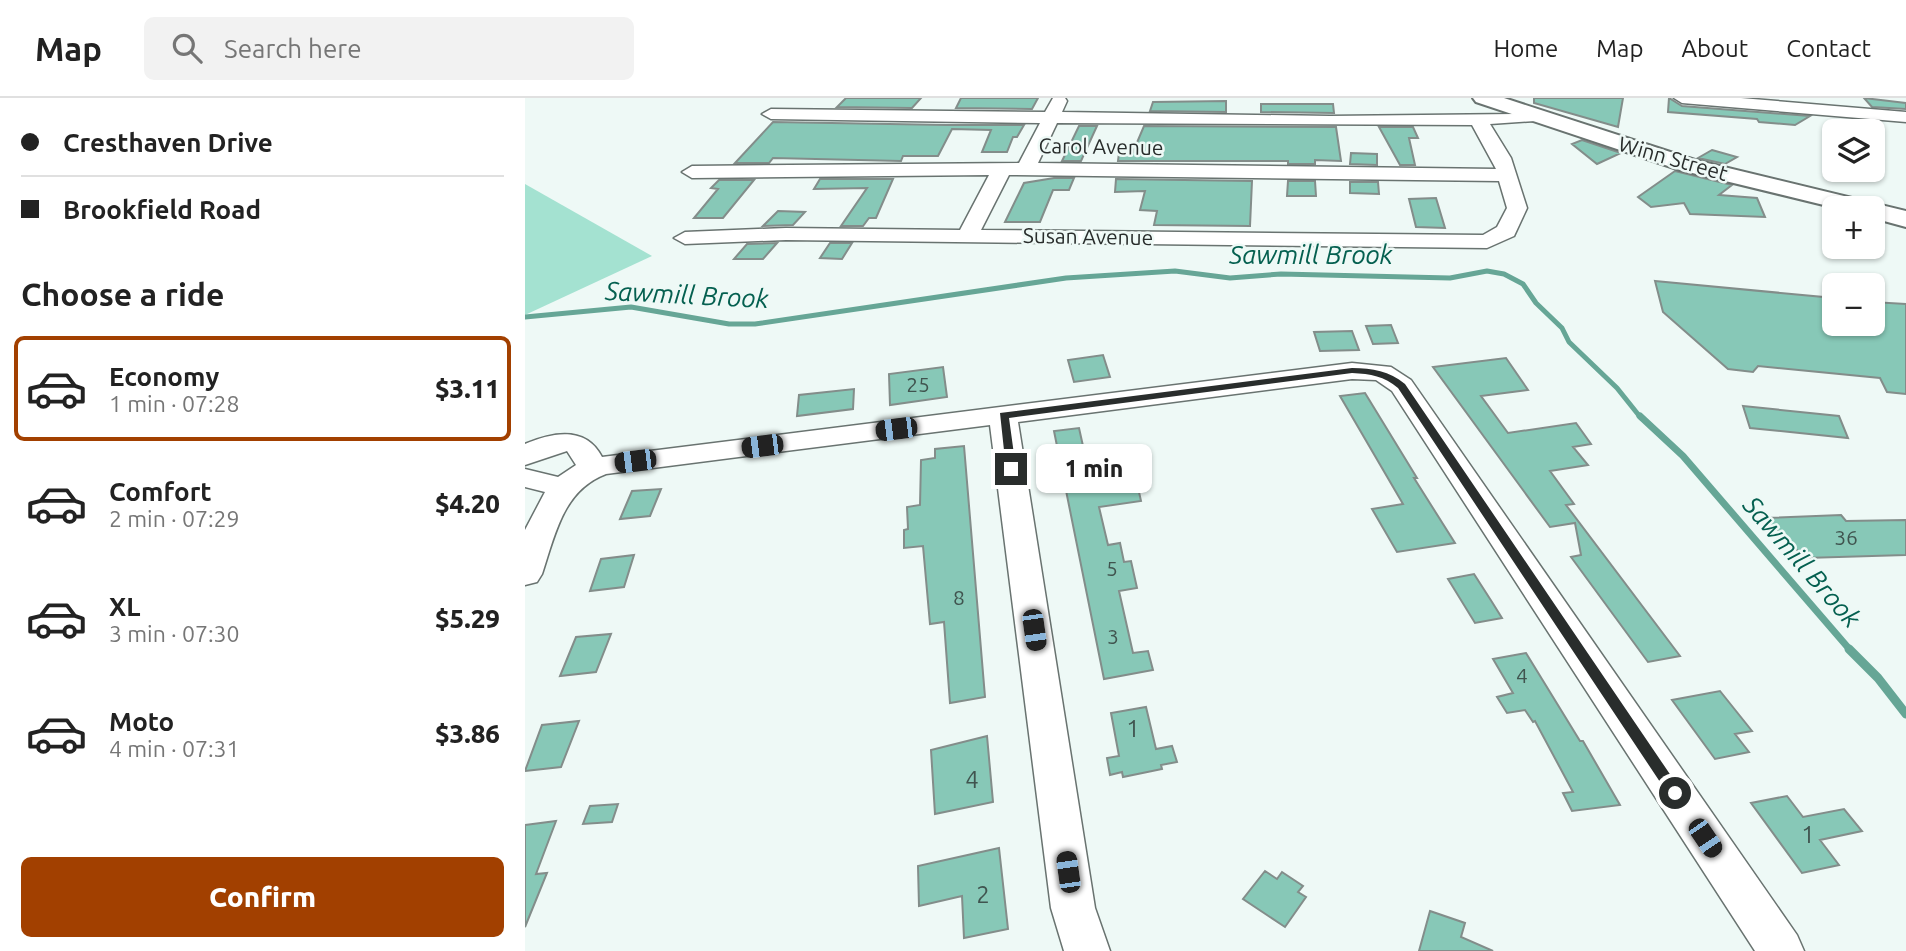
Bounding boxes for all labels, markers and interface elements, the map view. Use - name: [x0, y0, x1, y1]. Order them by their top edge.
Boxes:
- search box: [144, 17, 634, 80]
- icon: search: [168, 29, 206, 67]
- text: Map: [35, 30, 102, 67]
- text: Search here: [224, 34, 362, 63]
- text: Home: [1493, 35, 1558, 62]
- text: Map: [1596, 35, 1643, 62]
- text: About: [1681, 35, 1748, 62]
- text: Contact: [1786, 35, 1871, 62]
- map controls: [1822, 119, 1885, 336]
- button: layers: [1822, 119, 1885, 182]
- text: Cresthaven Drive: [63, 128, 273, 157]
- street label: Winn Street: [1616, 131, 1731, 185]
- street label: Carol Avenue: [1038, 133, 1164, 159]
- text: Brookfield Road: [63, 195, 261, 224]
- button: +: [1822, 196, 1885, 259]
- street label: Susan Avenue: [1023, 223, 1153, 249]
- water label: Sawmill Brook: [1228, 240, 1394, 269]
- button: −: [1822, 273, 1885, 336]
- text: Choose a ride: [21, 276, 224, 312]
- water label: Sawmill Brook: [604, 276, 770, 313]
- icon: car: [25, 357, 88, 420]
- text: Economy: [109, 362, 219, 391]
- house number: 25: [906, 372, 930, 396]
- text: $3.11: [435, 374, 500, 403]
- text: 1 min · 07:28: [109, 391, 240, 416]
- car: [874, 416, 919, 442]
- car: [740, 433, 785, 459]
- callout: 1 min: [1035, 444, 1151, 494]
- car: [613, 448, 658, 474]
- route end: [995, 453, 1027, 485]
- text: 1 min: [1065, 456, 1123, 481]
- icon: car: [25, 472, 88, 535]
- text: Comfort: [109, 477, 212, 506]
- text: $4.20: [435, 489, 500, 518]
- water label: Sawmill Brook: [1737, 490, 1867, 633]
- text: 2 min · 07:29: [109, 506, 240, 531]
- house number: 36: [1834, 525, 1858, 549]
- house number: 5: [1106, 556, 1118, 580]
- house number: 8: [953, 585, 965, 609]
- icon: car: [25, 587, 88, 650]
- text: XL: [109, 592, 140, 621]
- text: $5.29: [435, 604, 500, 633]
- car: [1021, 608, 1048, 652]
- text: 3 min · 07:30: [109, 621, 240, 646]
- house number: 3: [1107, 624, 1119, 648]
- house number: 4: [1516, 663, 1528, 687]
- icon: car: [25, 702, 88, 765]
- text: Moto: [109, 707, 174, 736]
- house number: 1: [1126, 715, 1140, 742]
- text: $3.86: [435, 719, 500, 748]
- text: 4 min · 07:31: [109, 736, 240, 761]
- house number: 4: [965, 766, 979, 793]
- route start: [1659, 777, 1691, 809]
- car: [1685, 815, 1726, 861]
- house number: 1: [1801, 821, 1815, 848]
- car: [1055, 850, 1082, 894]
- button: Confirm: [21, 857, 504, 937]
- house number: 2: [976, 881, 990, 908]

